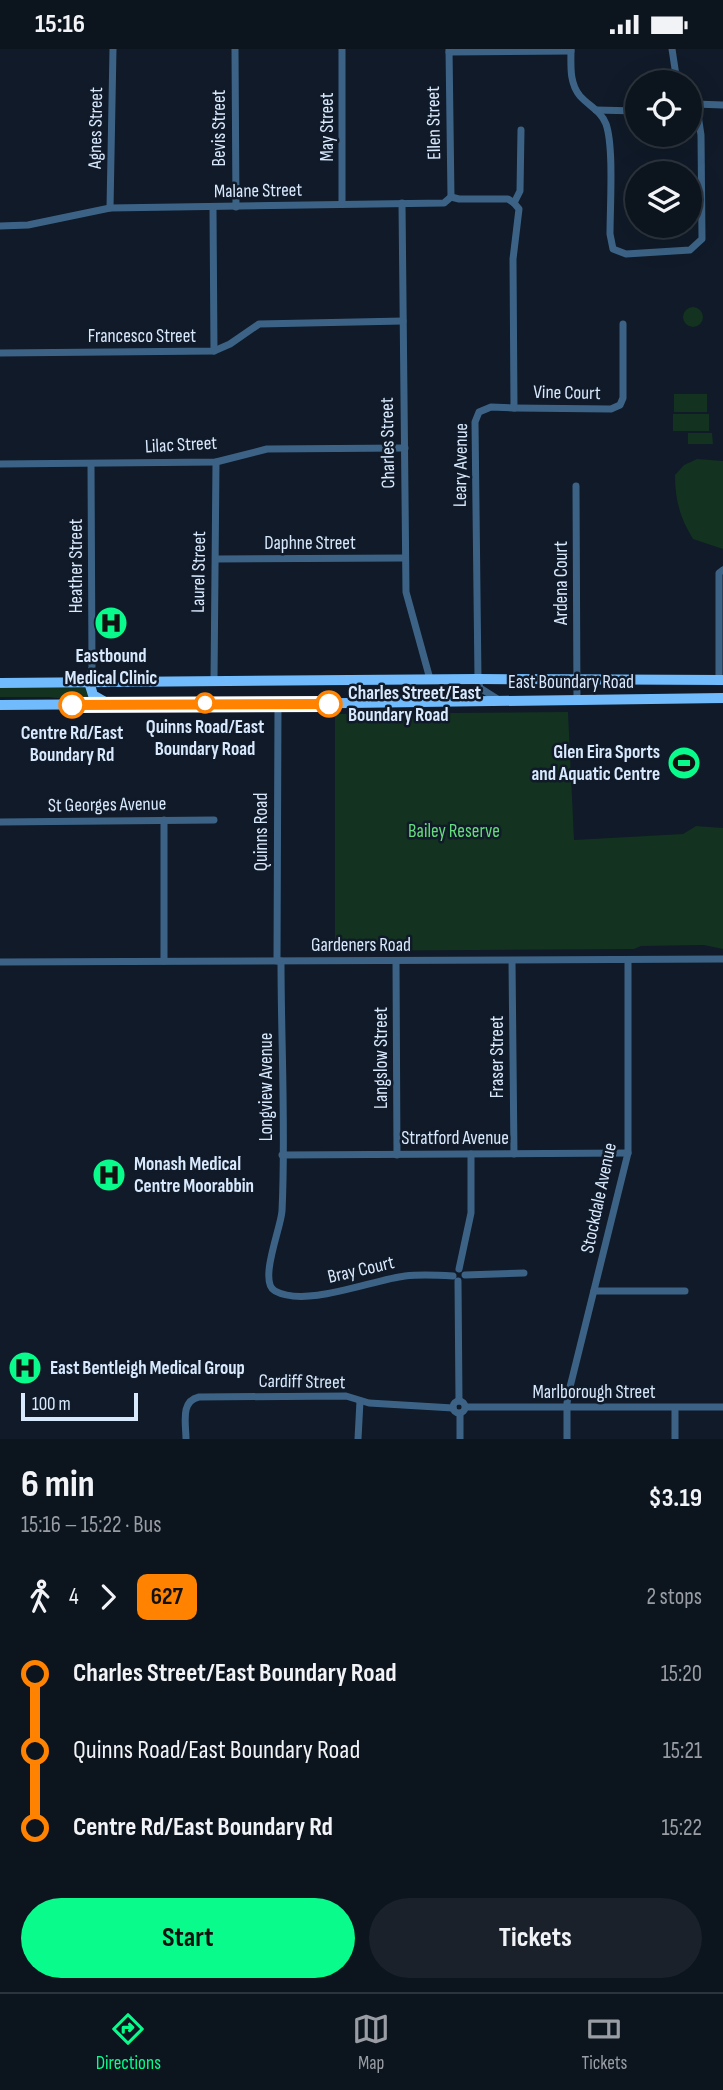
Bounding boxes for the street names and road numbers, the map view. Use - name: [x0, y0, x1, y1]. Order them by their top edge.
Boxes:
- street label: Ellen Street: [422, 86, 446, 160]
- street label: Agnes Street: [84, 87, 108, 170]
- street label: Bevis Street: [208, 89, 231, 166]
- street label: May Street: [316, 92, 339, 161]
- street label: Malane Street: [214, 179, 303, 203]
- street label: Francesco Street: [88, 325, 196, 348]
- street label: Vine Court: [533, 381, 601, 405]
- street label: Charles Street: [376, 397, 400, 489]
- street label: Leary Avenue: [449, 423, 473, 507]
- street label: Lilac Street: [144, 432, 218, 458]
- street label: Heather Street: [65, 518, 88, 613]
- street label: Laurel Street: [187, 531, 211, 613]
- street label: Daphne Street: [264, 532, 356, 555]
- street label: Ardena Court: [550, 541, 573, 626]
- street label: East Boundary Road: [508, 671, 634, 694]
- street label: St Georges Avenue: [48, 792, 166, 818]
- street label: Quinns Road: [250, 793, 273, 871]
- street label: Gardeners Road: [311, 934, 411, 957]
- street label: Langslow Street: [370, 1007, 393, 1109]
- street label: Fraser Street: [486, 1015, 509, 1098]
- street label: Longview Avenue: [255, 1033, 278, 1141]
- street label: Stratford Avenue: [401, 1127, 509, 1150]
- street label: Stockdale Avenue: [576, 1141, 622, 1255]
- street label: Bray Court: [326, 1251, 397, 1289]
- street label: Cardiff Street: [258, 1370, 346, 1394]
- street label: Marlborough Street: [532, 1381, 656, 1404]

